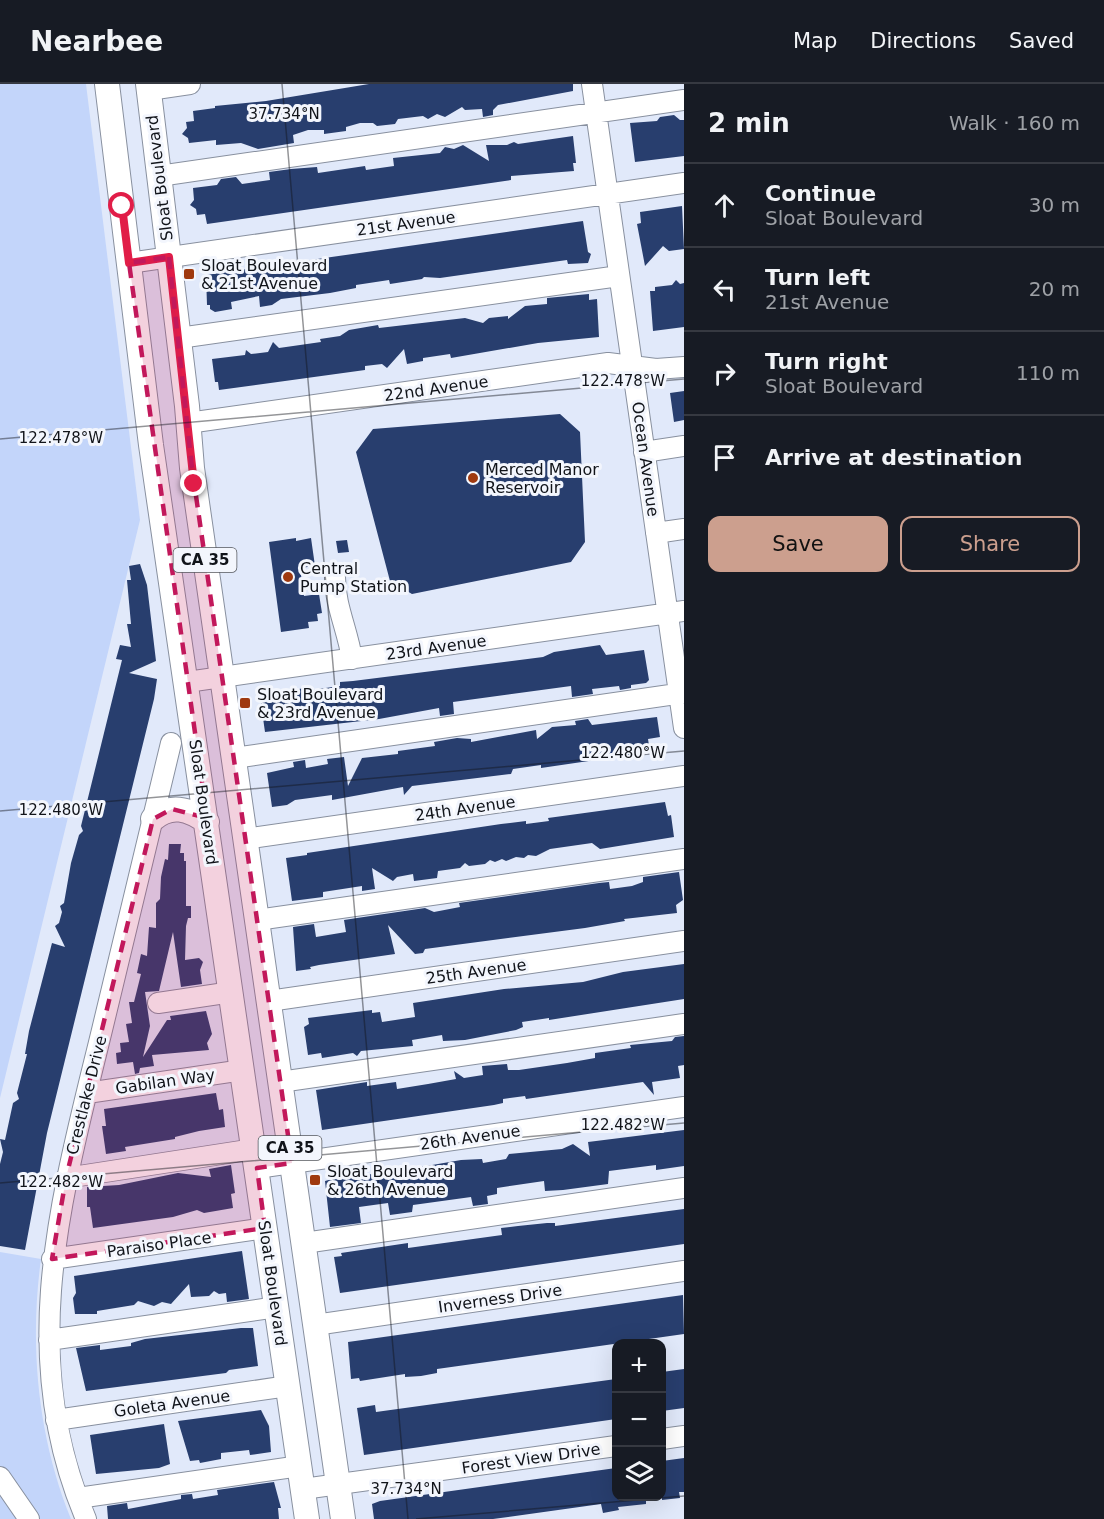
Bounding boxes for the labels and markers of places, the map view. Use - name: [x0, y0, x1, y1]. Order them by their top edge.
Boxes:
- place label: Sloat Boulevard & 21st Avenue: [201, 256, 327, 293]
- marker: Sloat Boulevard & 21st Avenue: [182, 267, 196, 281]
- place label: Merced Manor Reservoir: [485, 460, 599, 497]
- marker: Merced Manor Reservoir: [466, 471, 480, 485]
- place label: Central Pump Station: [300, 559, 407, 596]
- marker: Central Pump Station: [281, 570, 295, 584]
- place label: Sloat Boulevard & 23rd Avenue: [257, 685, 383, 722]
- marker: Sloat Boulevard & 23rd Avenue: [238, 696, 252, 710]
- place label: Sloat Boulevard & 26th Avenue: [327, 1162, 453, 1199]
- marker: Sloat Boulevard & 26th Avenue: [308, 1173, 322, 1187]

